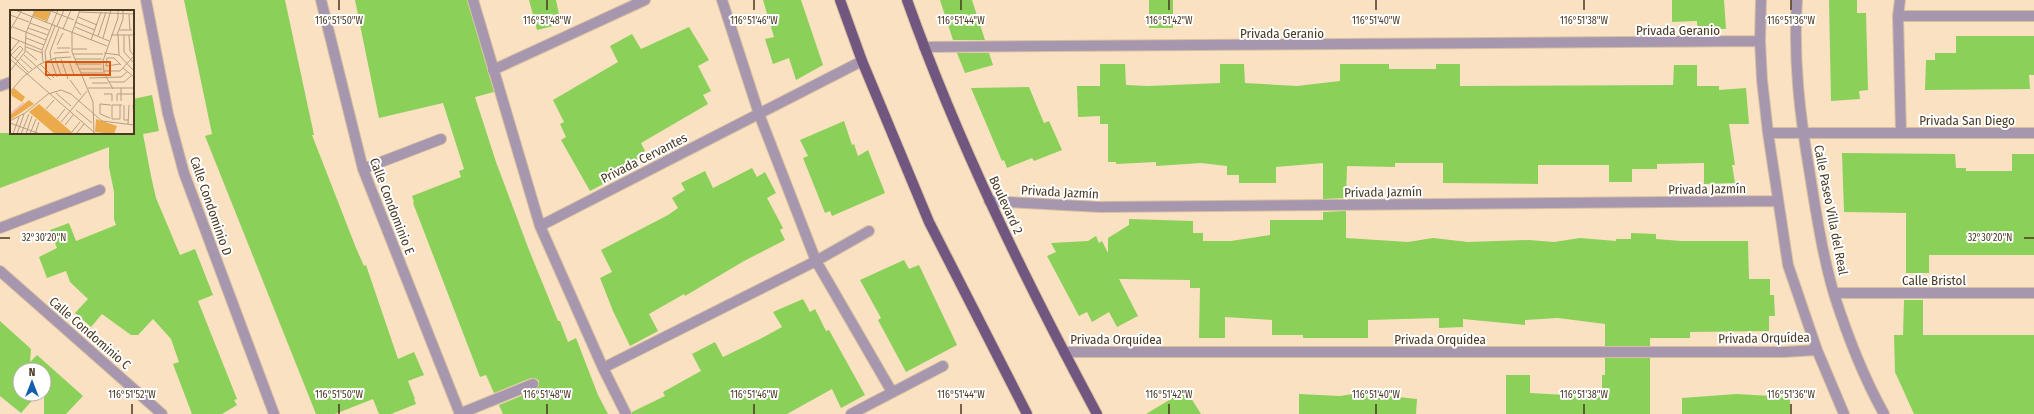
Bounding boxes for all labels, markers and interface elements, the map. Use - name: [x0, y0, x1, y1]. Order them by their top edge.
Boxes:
- inset map: [10, 10, 134, 134]
- text: 116°51'50"W: [315, 15, 364, 27]
- text: 116°51'48"W: [523, 15, 571, 27]
- text: 116°51'46"W: [730, 15, 778, 27]
- text: 116°51'44"W: [937, 15, 985, 27]
- text: 116°51'42"W: [1145, 15, 1193, 27]
- text: 116°51'40"W: [1352, 15, 1401, 27]
- text: 116°51'38"W: [1560, 15, 1608, 27]
- text: 116°51'36"W: [1767, 15, 1815, 27]
- street label: Privada Geranio: [1636, 23, 1720, 38]
- street label: Privada Geranio: [1240, 26, 1324, 41]
- street label: Privada San Diego: [1919, 113, 2015, 128]
- street label: Privada Cervantes: [598, 130, 690, 186]
- street label: Calle Paseo Villa del Real: [1811, 144, 1851, 277]
- street label: Calle Condominio D: [187, 155, 235, 257]
- street label: Calle Condominio E: [367, 156, 417, 256]
- street label: Boulevard 2: [986, 174, 1026, 237]
- street label: Privada Jazmín: [1668, 181, 1746, 197]
- street label: Privada Jazmín: [1021, 182, 1099, 202]
- street label: Privada Jazmín: [1344, 184, 1422, 200]
- text: 32°30'20"N: [22, 232, 66, 244]
- text: 32°30'20"N: [1968, 232, 2012, 244]
- street label: Calle Bristol: [1902, 273, 1966, 288]
- street label: Calle Condominio C: [46, 294, 134, 373]
- street label: Privada Orquídea: [1718, 330, 1810, 346]
- street label: Privada Orquídea: [1070, 332, 1162, 347]
- street label: Privada Orquídea: [1394, 332, 1486, 347]
- north arrow: [12, 362, 52, 402]
- text: N: [29, 366, 35, 379]
- text: 116°51'52"W: [108, 389, 156, 401]
- text: 116°51'50"W: [315, 389, 364, 401]
- text: 116°51'48"W: [523, 389, 571, 401]
- text: 116°51'46"W: [730, 389, 778, 401]
- text: 116°51'44"W: [937, 389, 985, 401]
- text: 116°51'42"W: [1145, 389, 1193, 401]
- text: 116°51'40"W: [1352, 389, 1401, 401]
- text: 116°51'38"W: [1560, 389, 1608, 401]
- text: 116°51'36"W: [1767, 389, 1815, 401]

